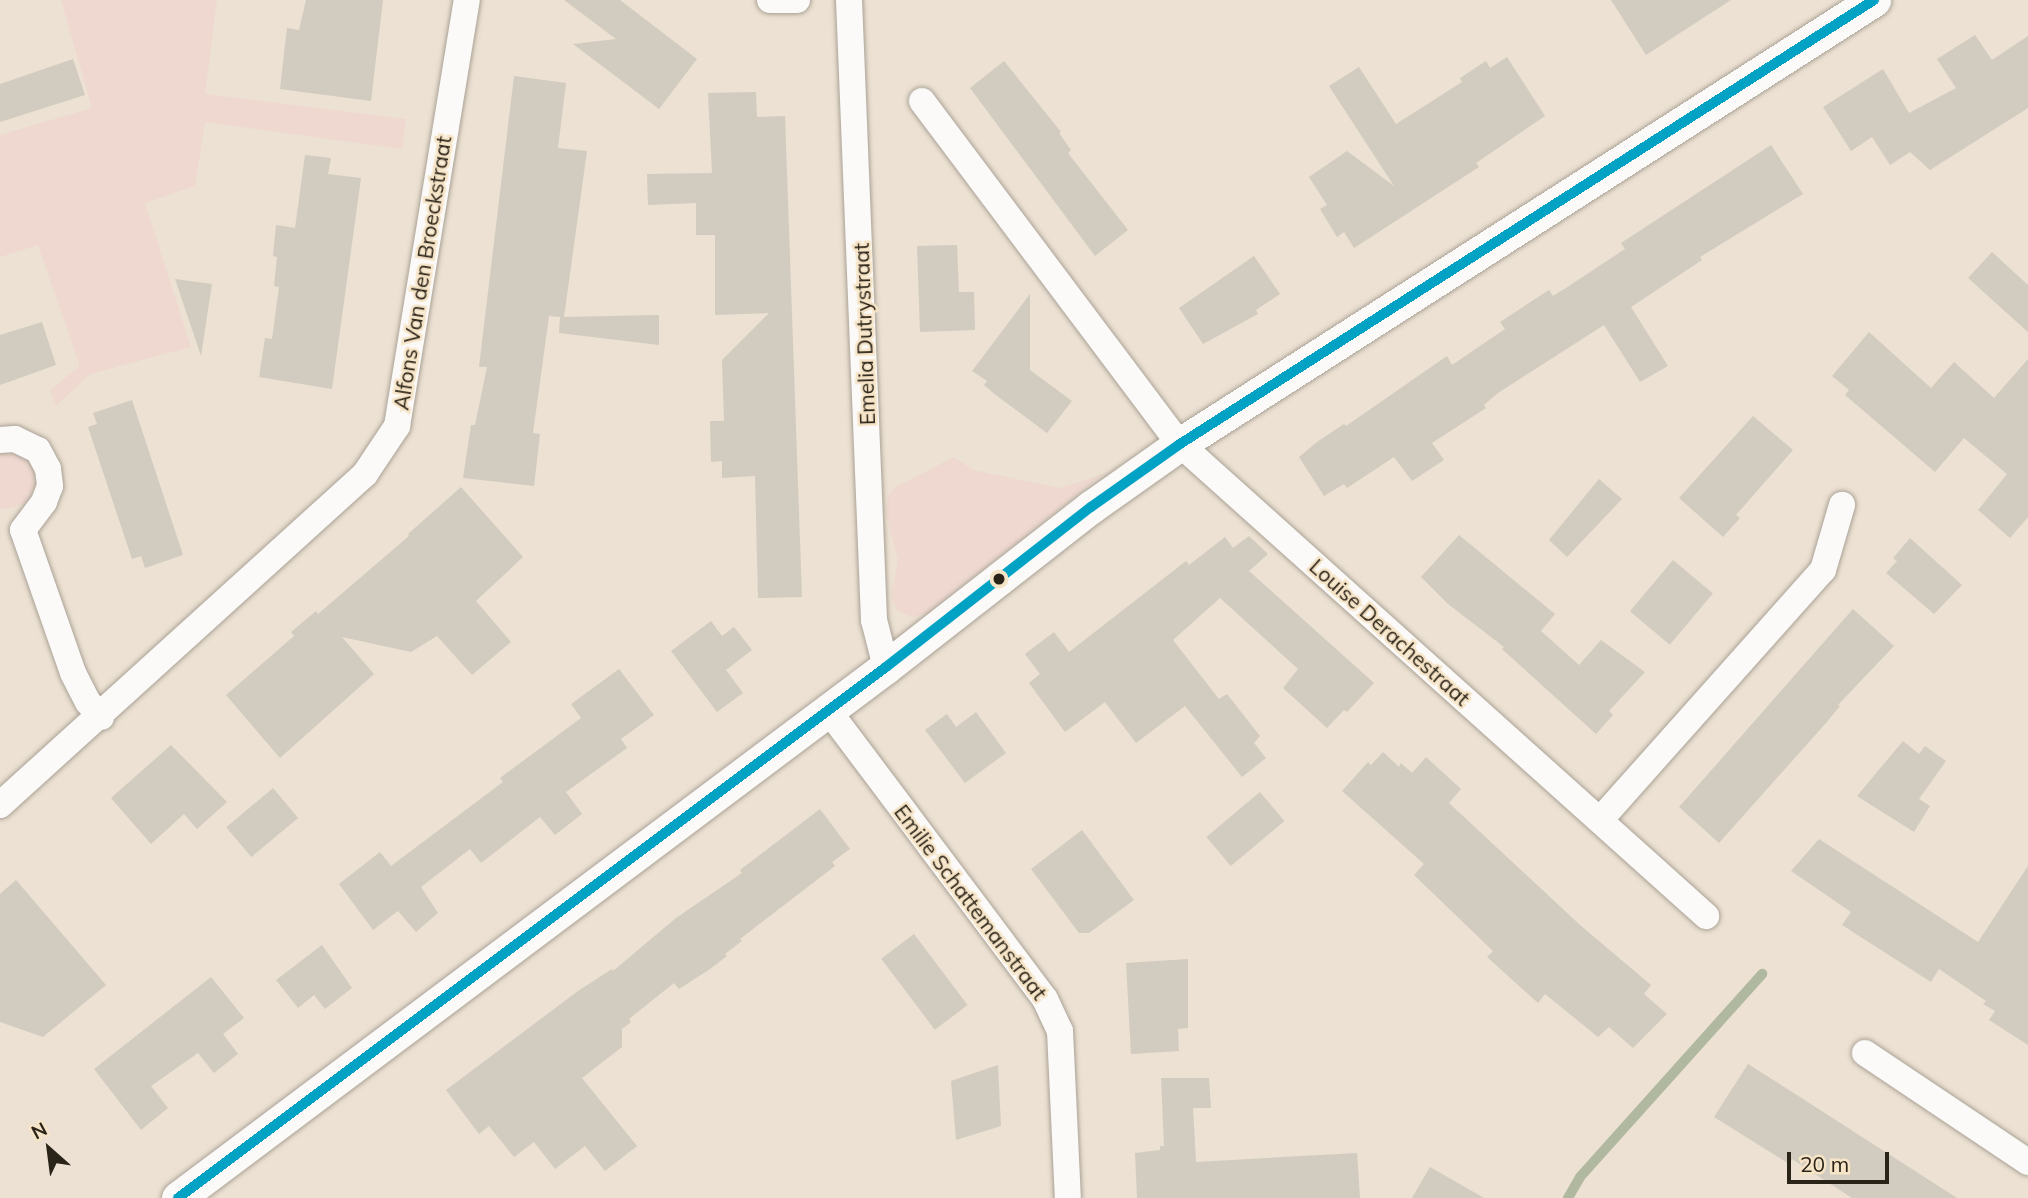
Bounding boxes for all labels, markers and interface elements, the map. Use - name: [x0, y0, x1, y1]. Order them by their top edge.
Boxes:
- street label: Alfons Van den Broeckstraat: [388, 134, 456, 412]
- street label: Emelia Dutrystraat: [848, 242, 880, 426]
- street label: Louise Derachestraat: [1305, 553, 1475, 711]
- unlabelled marker: [992, 572, 1006, 586]
- street label: Emilie Schattemanstraat: [889, 799, 1053, 1005]
- north arrow: [14, 1114, 84, 1184]
- text: N: [27, 1116, 51, 1144]
- scale bar: [1790, 1138, 1892, 1182]
- text: 20 m: [1800, 1151, 1849, 1177]

